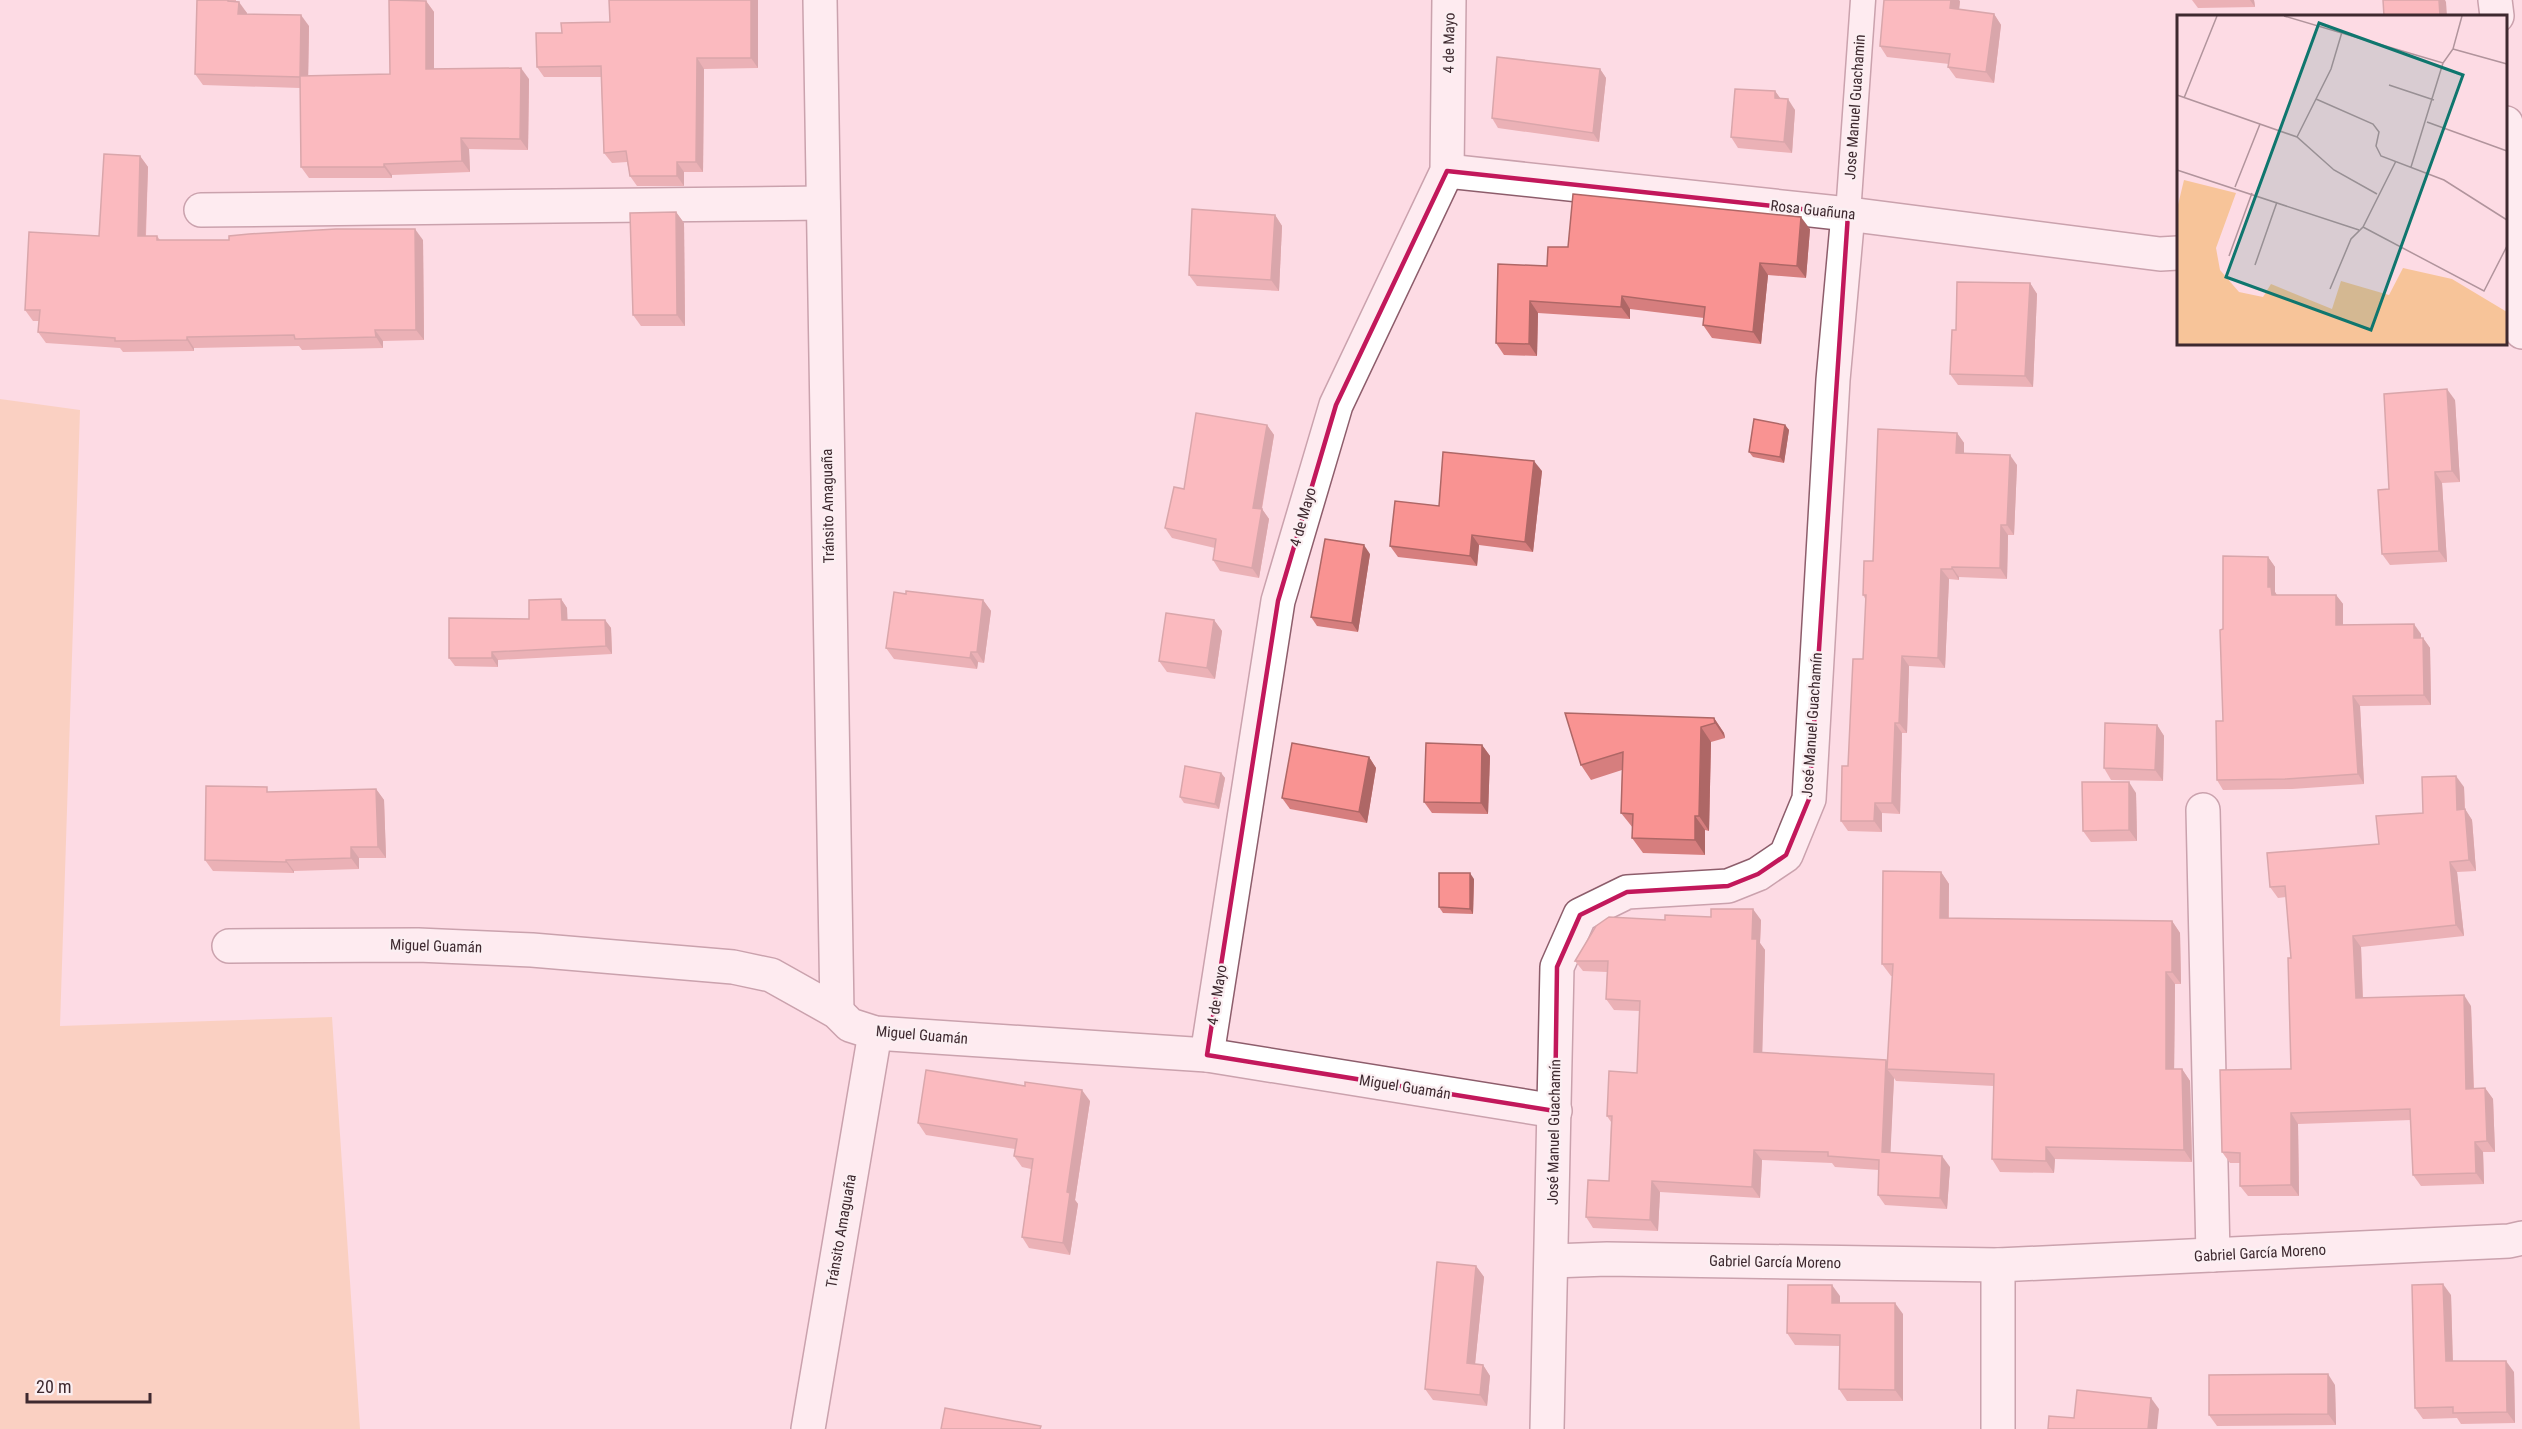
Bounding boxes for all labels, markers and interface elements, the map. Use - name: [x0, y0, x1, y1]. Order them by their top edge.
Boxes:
- street label: 4 de Mayo: [1439, 12, 1459, 74]
- inset map: [2177, 15, 2507, 345]
- street label: Jose Manuel Guachamin: [1841, 34, 1869, 180]
- street label: Rosa Guañuna: [1770, 197, 1856, 223]
- street label: Tránsito Amaguaña: [818, 448, 838, 564]
- street label: 4 de Mayo: [1286, 485, 1320, 549]
- street label: José Manuel Guachamín: [1798, 652, 1826, 798]
- street label: Miguel Guamán: [390, 935, 482, 957]
- street label: 4 de Mayo: [1203, 964, 1231, 1026]
- street label: Miguel Guamán: [875, 1022, 969, 1048]
- street label: José Manuel Guachamín: [1544, 1059, 1564, 1205]
- street label: Miguel Guamán: [1358, 1071, 1452, 1103]
- street label: Tránsito Amaguaña: [822, 1173, 860, 1289]
- street label: Gabriel García Moreno: [2194, 1241, 2326, 1265]
- street label: Gabriel García Moreno: [1709, 1252, 1841, 1272]
- scale bar: [27, 1366, 150, 1404]
- text: 20 m: [36, 1376, 71, 1397]

